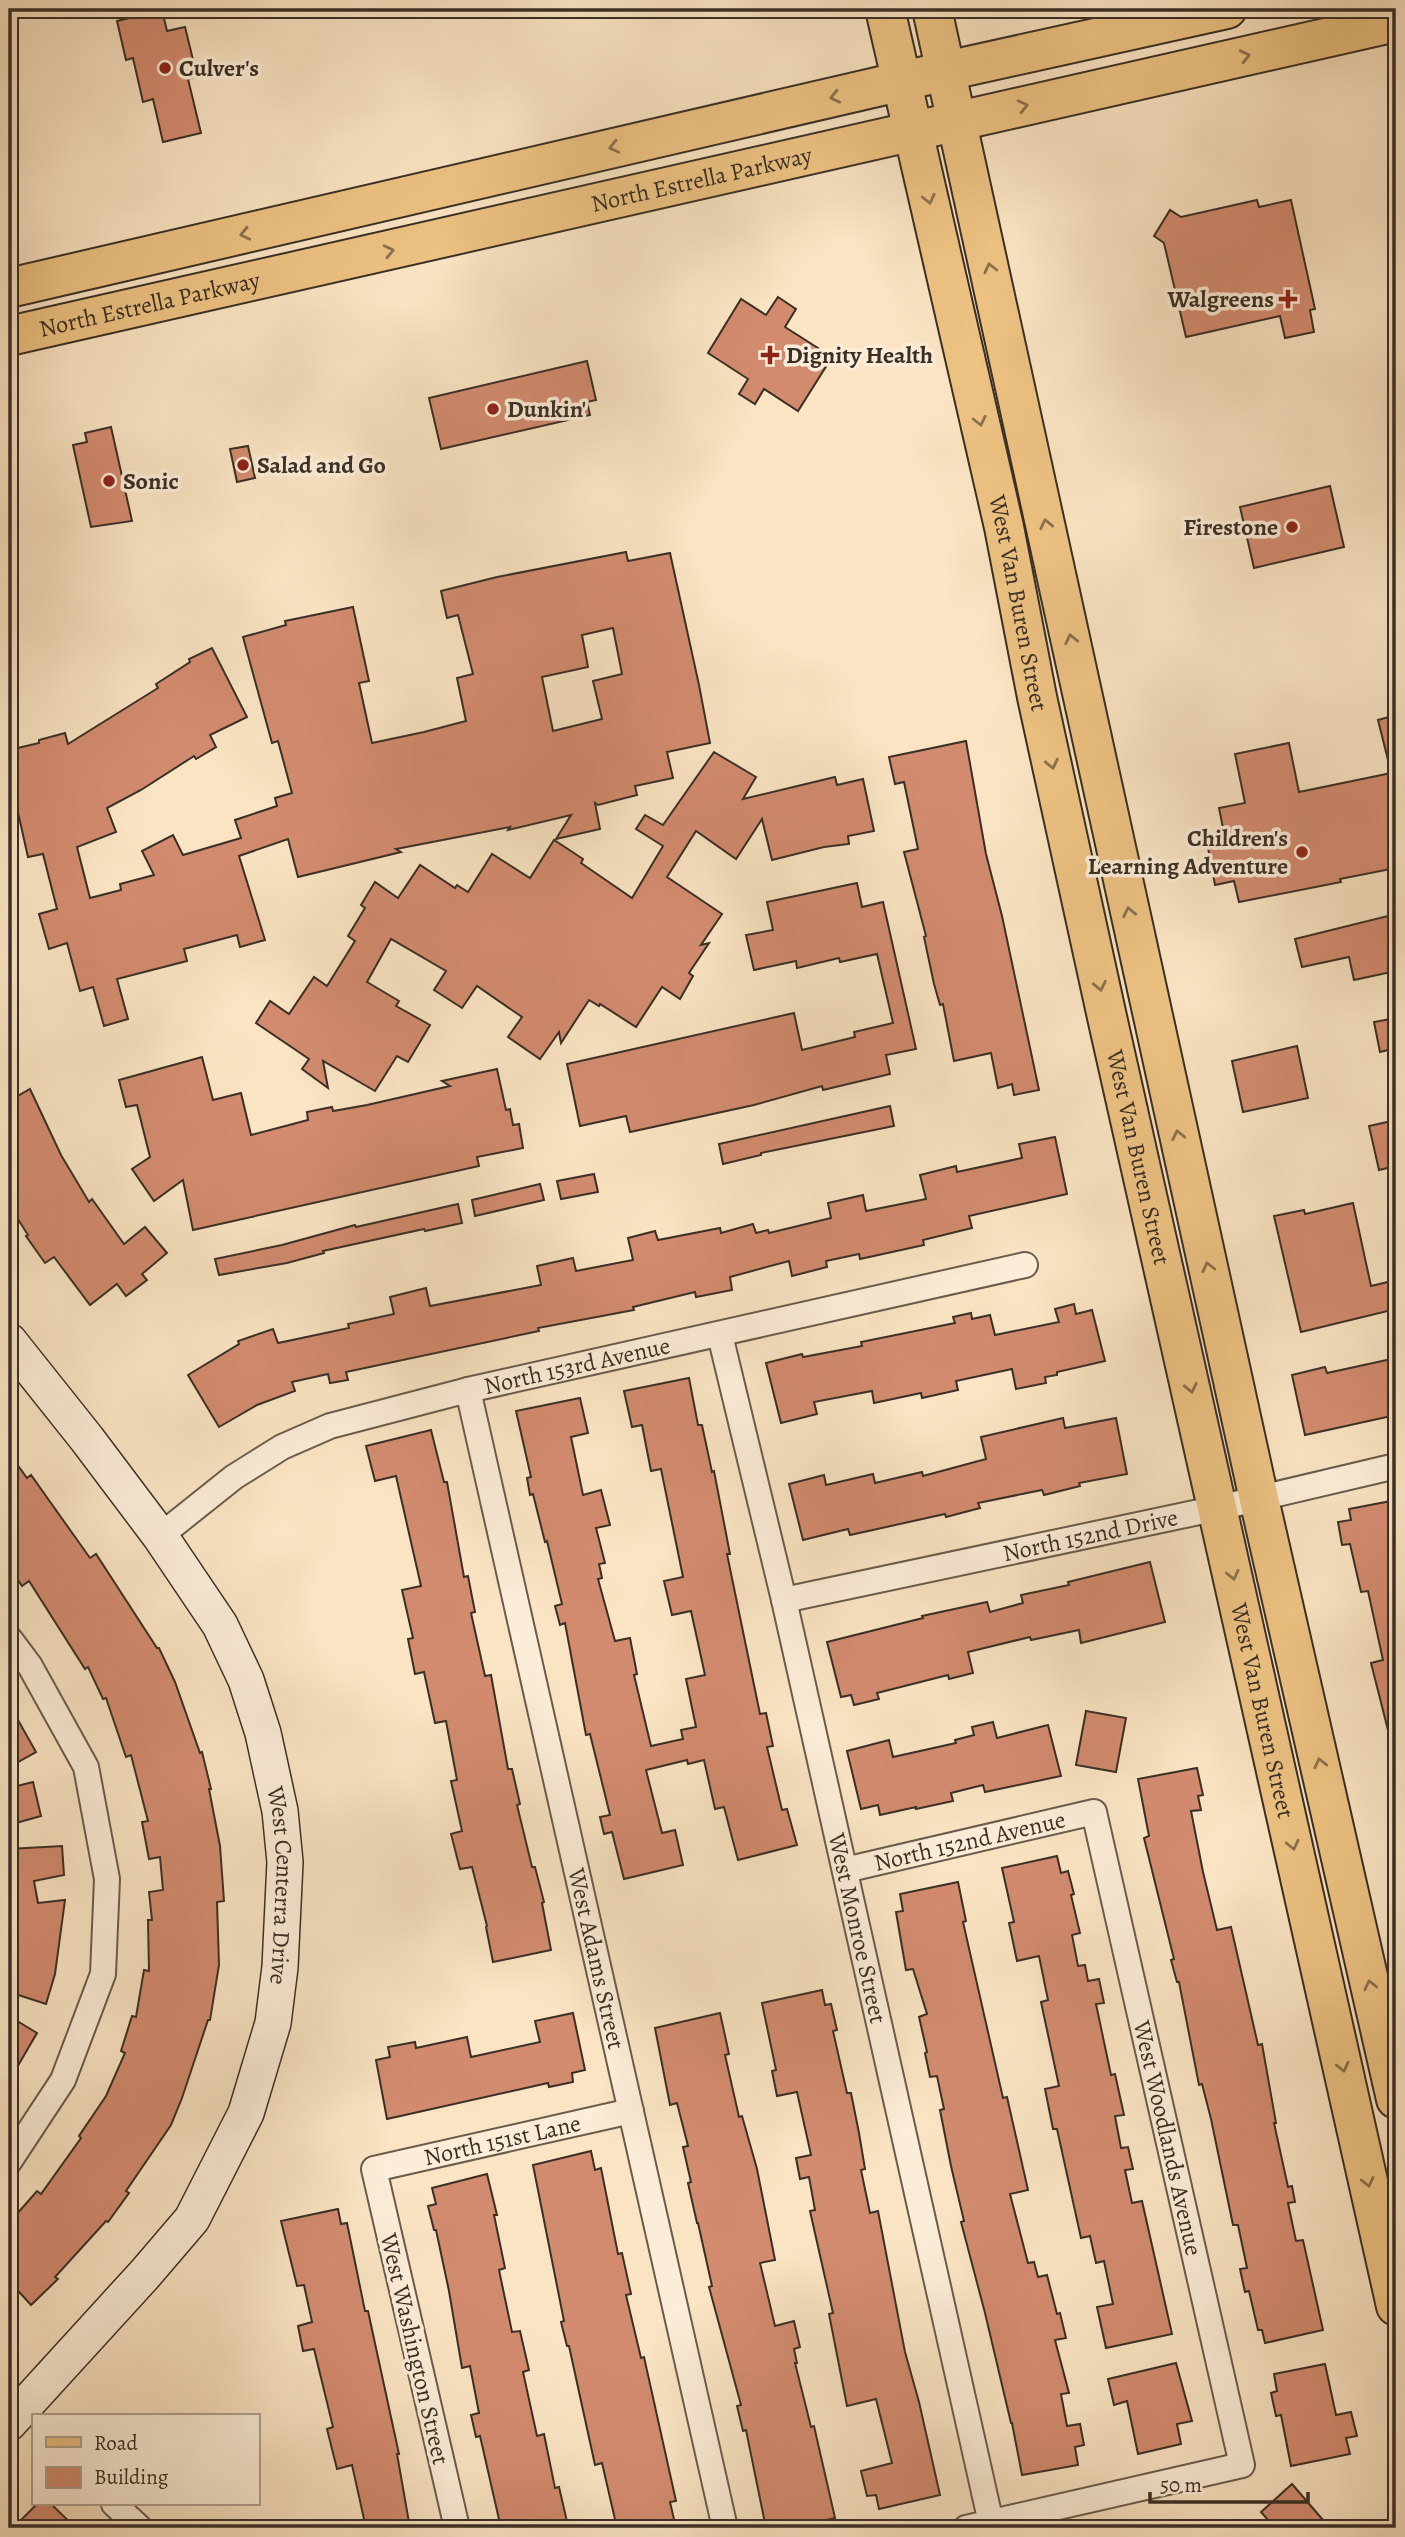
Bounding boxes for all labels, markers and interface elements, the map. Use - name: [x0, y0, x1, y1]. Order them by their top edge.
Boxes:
- one-way arrow: [1239, 50, 1251, 65]
- place label: Culver's: [179, 52, 259, 84]
- marker: Culver's: [157, 60, 173, 76]
- one-way arrow: [829, 88, 841, 103]
- one-way arrow: [1017, 100, 1029, 115]
- street label: North Estrella Parkway: [588, 139, 815, 220]
- one-way arrow: [608, 139, 620, 154]
- one-way arrow: [920, 193, 935, 205]
- one-way arrow: [239, 226, 251, 240]
- one-way arrow: [383, 245, 395, 259]
- one-way arrow: [984, 262, 998, 274]
- street label: North Estrella Parkway: [36, 264, 263, 345]
- place label: Walgreens: [1166, 283, 1274, 315]
- marker: Walgreens: [1280, 291, 1296, 307]
- place label: Dignity Health: [786, 339, 933, 371]
- marker: Dignity Health: [760, 345, 780, 365]
- place label: Dunkin': [507, 393, 586, 425]
- marker: Dunkin': [485, 401, 501, 417]
- one-way arrow: [971, 415, 986, 427]
- place label: Salad and Go: [257, 449, 386, 481]
- marker: Salad and Go: [235, 457, 251, 473]
- place label: Sonic: [123, 465, 179, 497]
- marker: Sonic: [101, 473, 117, 489]
- street label: West Van Buren Street: [981, 491, 1056, 714]
- place label: Firestone: [1183, 511, 1278, 543]
- one-way arrow: [1040, 518, 1055, 530]
- marker: Firestone: [1284, 519, 1300, 535]
- one-way arrow: [1064, 633, 1079, 645]
- one-way arrow: [1043, 758, 1058, 770]
- place label: Children's Learning Adventure: [1088, 822, 1288, 882]
- marker: Children's Learning Adventure: [1294, 844, 1310, 860]
- one-way arrow: [1123, 906, 1138, 918]
- one-way arrow: [1092, 980, 1106, 992]
- street label: West Van Buren Street: [1099, 1046, 1178, 1268]
- one-way arrow: [1172, 1129, 1187, 1141]
- one-way arrow: [1202, 1261, 1216, 1273]
- street label: North 153rd Avenue: [481, 1329, 673, 1402]
- one-way arrow: [1183, 1382, 1198, 1394]
- street label: North 152nd Drive: [1000, 1501, 1181, 1569]
- one-way arrow: [1224, 1569, 1239, 1581]
- street label: West Van Buren Street: [1223, 1599, 1302, 1821]
- one-way arrow: [1314, 1757, 1328, 1769]
- street label: West Centerra Drive: [259, 1782, 301, 1987]
- street label: North 152nd Avenue: [871, 1803, 1069, 1879]
- street label: West Monroe Street: [821, 1829, 894, 2027]
- one-way arrow: [1285, 1839, 1299, 1851]
- street label: West Adams Street: [560, 1864, 632, 2052]
- one-way arrow: [1364, 1979, 1379, 1991]
- street label: West Woodlands Avenue: [1126, 2016, 1210, 2259]
- one-way arrow: [1334, 2061, 1349, 2073]
- street label: North 151st Lane: [421, 2107, 584, 2173]
- one-way arrow: [1360, 2176, 1375, 2188]
- street label: West Washington Street: [373, 2229, 457, 2468]
- legend: [32, 2414, 259, 2506]
- text: Road: [94, 2429, 138, 2457]
- scale bar: [1150, 2460, 1307, 2504]
- text: Building: [94, 2463, 169, 2491]
- text: 50 m: [1160, 2471, 1202, 2499]

